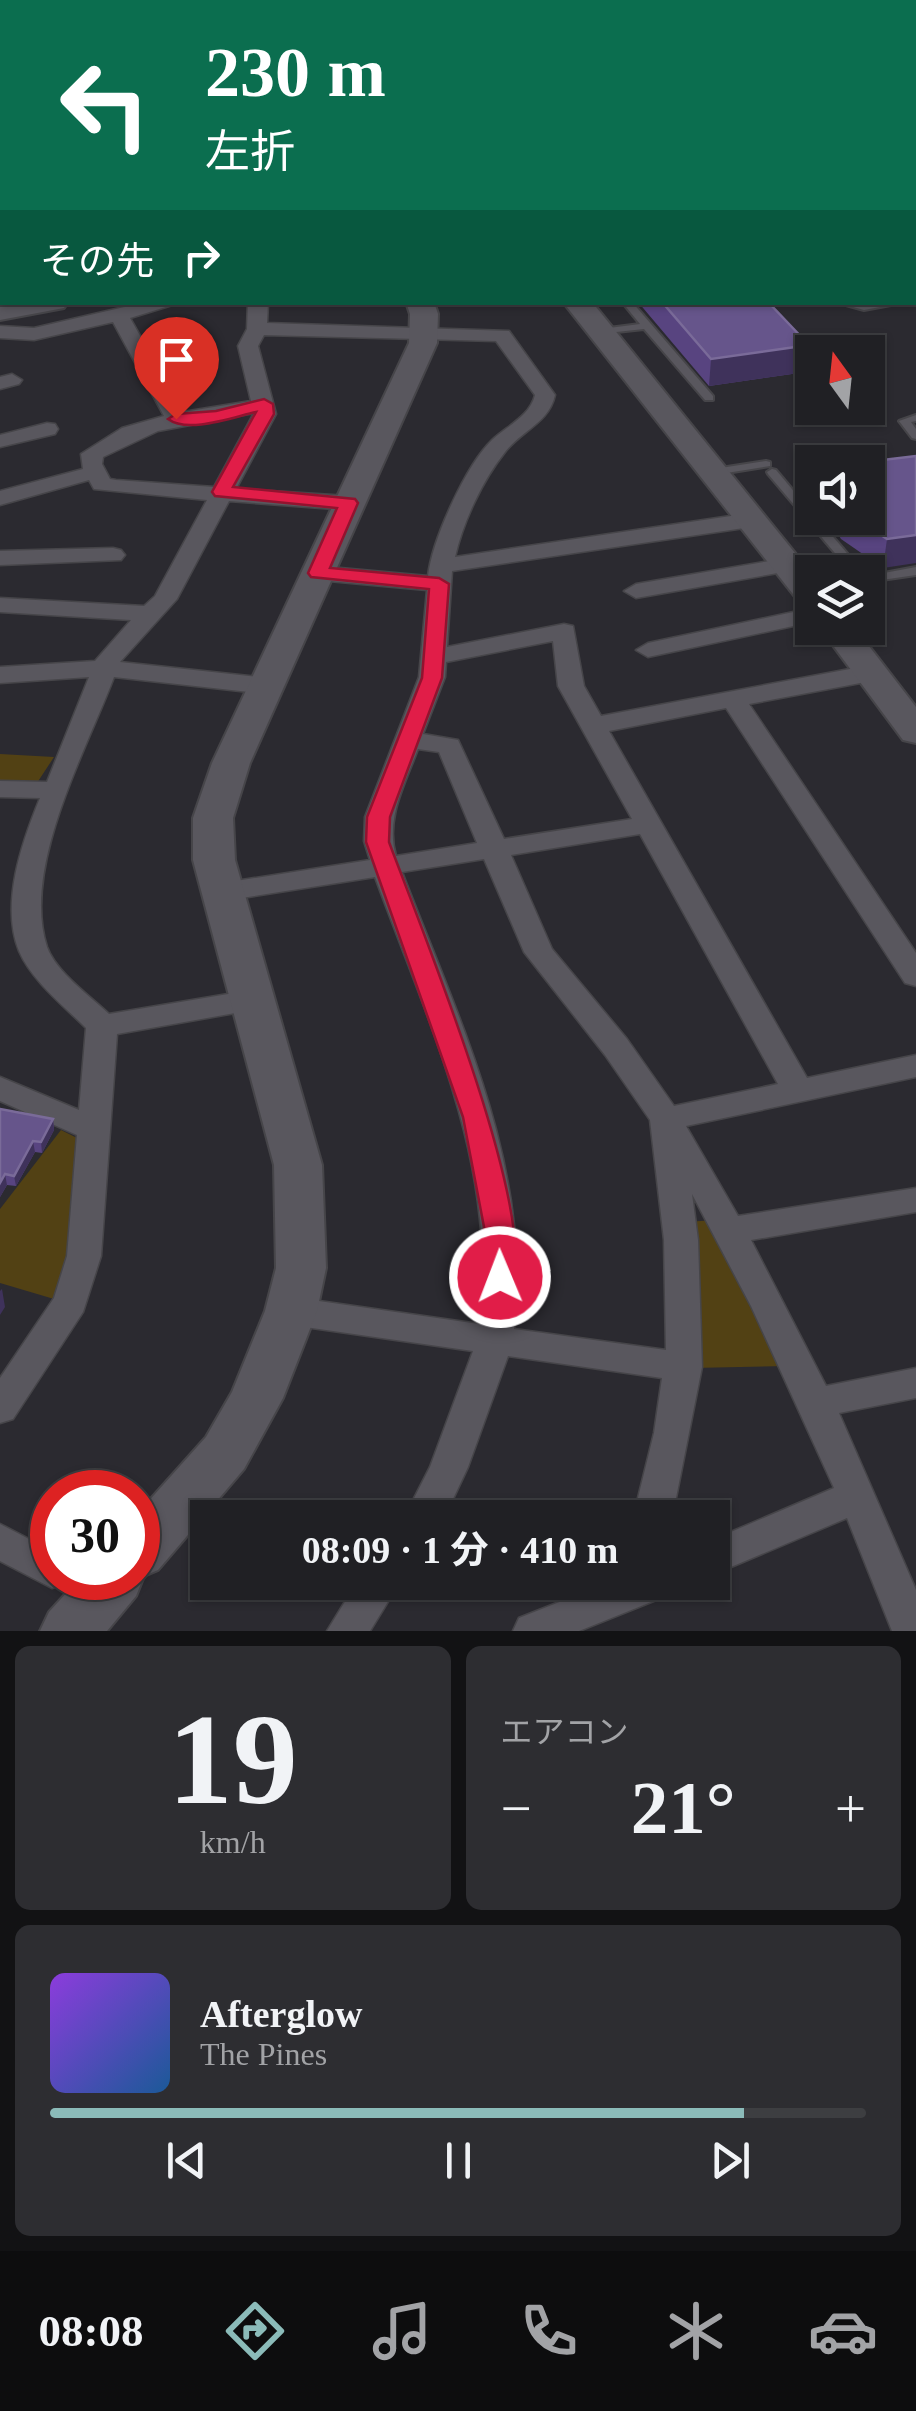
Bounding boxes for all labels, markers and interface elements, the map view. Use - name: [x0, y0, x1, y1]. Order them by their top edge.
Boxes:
- text: 230 m: [205, 34, 386, 111]
- icon: left: [40, 40, 170, 170]
- text: 左折: [205, 127, 295, 177]
- icon: right: [174, 230, 229, 285]
- text: その先: [40, 240, 154, 282]
- pin: [134, 317, 219, 420]
- icon: arrive: [149, 332, 204, 387]
- north arrow: [795, 335, 885, 425]
- map controls: [795, 335, 885, 645]
- button: sound: [795, 445, 885, 535]
- button: layers: [795, 555, 885, 645]
- position arrow: [448, 1225, 552, 1329]
- speed limit sign: 30: [30, 1470, 160, 1600]
- text: 08:09 · 1 分 · 410 m: [302, 1529, 618, 1571]
- text: 19: [168, 1687, 298, 1831]
- text: エアコン: [501, 1714, 629, 1750]
- text: 21°: [631, 1766, 736, 1849]
- text: −: [501, 1778, 532, 1839]
- text: +: [835, 1778, 866, 1839]
- text: km/h: [200, 1824, 266, 1860]
- text: Afterglow: [200, 1993, 362, 2035]
- text: The Pines: [200, 2036, 327, 2072]
- icon: previous: [159, 2133, 214, 2188]
- icon: pause: [431, 2133, 486, 2188]
- icon: next: [703, 2133, 758, 2188]
- icon: directions: [220, 2296, 290, 2366]
- icon: music: [367, 2296, 437, 2366]
- icon: phone: [514, 2296, 584, 2366]
- icon: climate: [661, 2296, 731, 2366]
- icon: car: [808, 2296, 878, 2366]
- text: 08:08: [38, 2306, 143, 2356]

